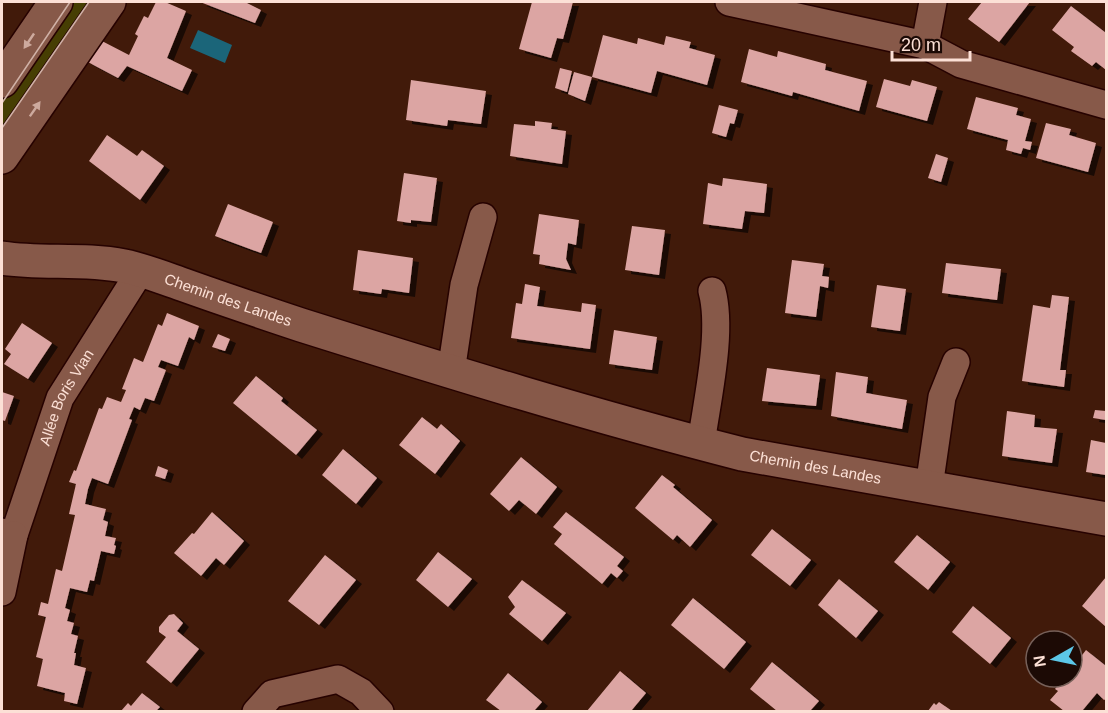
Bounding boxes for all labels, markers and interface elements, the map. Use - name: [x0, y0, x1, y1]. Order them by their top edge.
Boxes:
- scale bar: [892, 24, 970, 62]
- one-way arrow: [23, 33, 35, 49]
- text: 20 m: [901, 35, 941, 55]
- one-way arrow: [29, 102, 41, 118]
- street label: Chemin des Landes: [162, 270, 294, 329]
- street label: Allée Boris Vian: [36, 346, 97, 448]
- street label: Chemin des Landes: [748, 446, 883, 487]
- north arrow: [1024, 629, 1084, 689]
- text: N: [1030, 654, 1049, 668]

